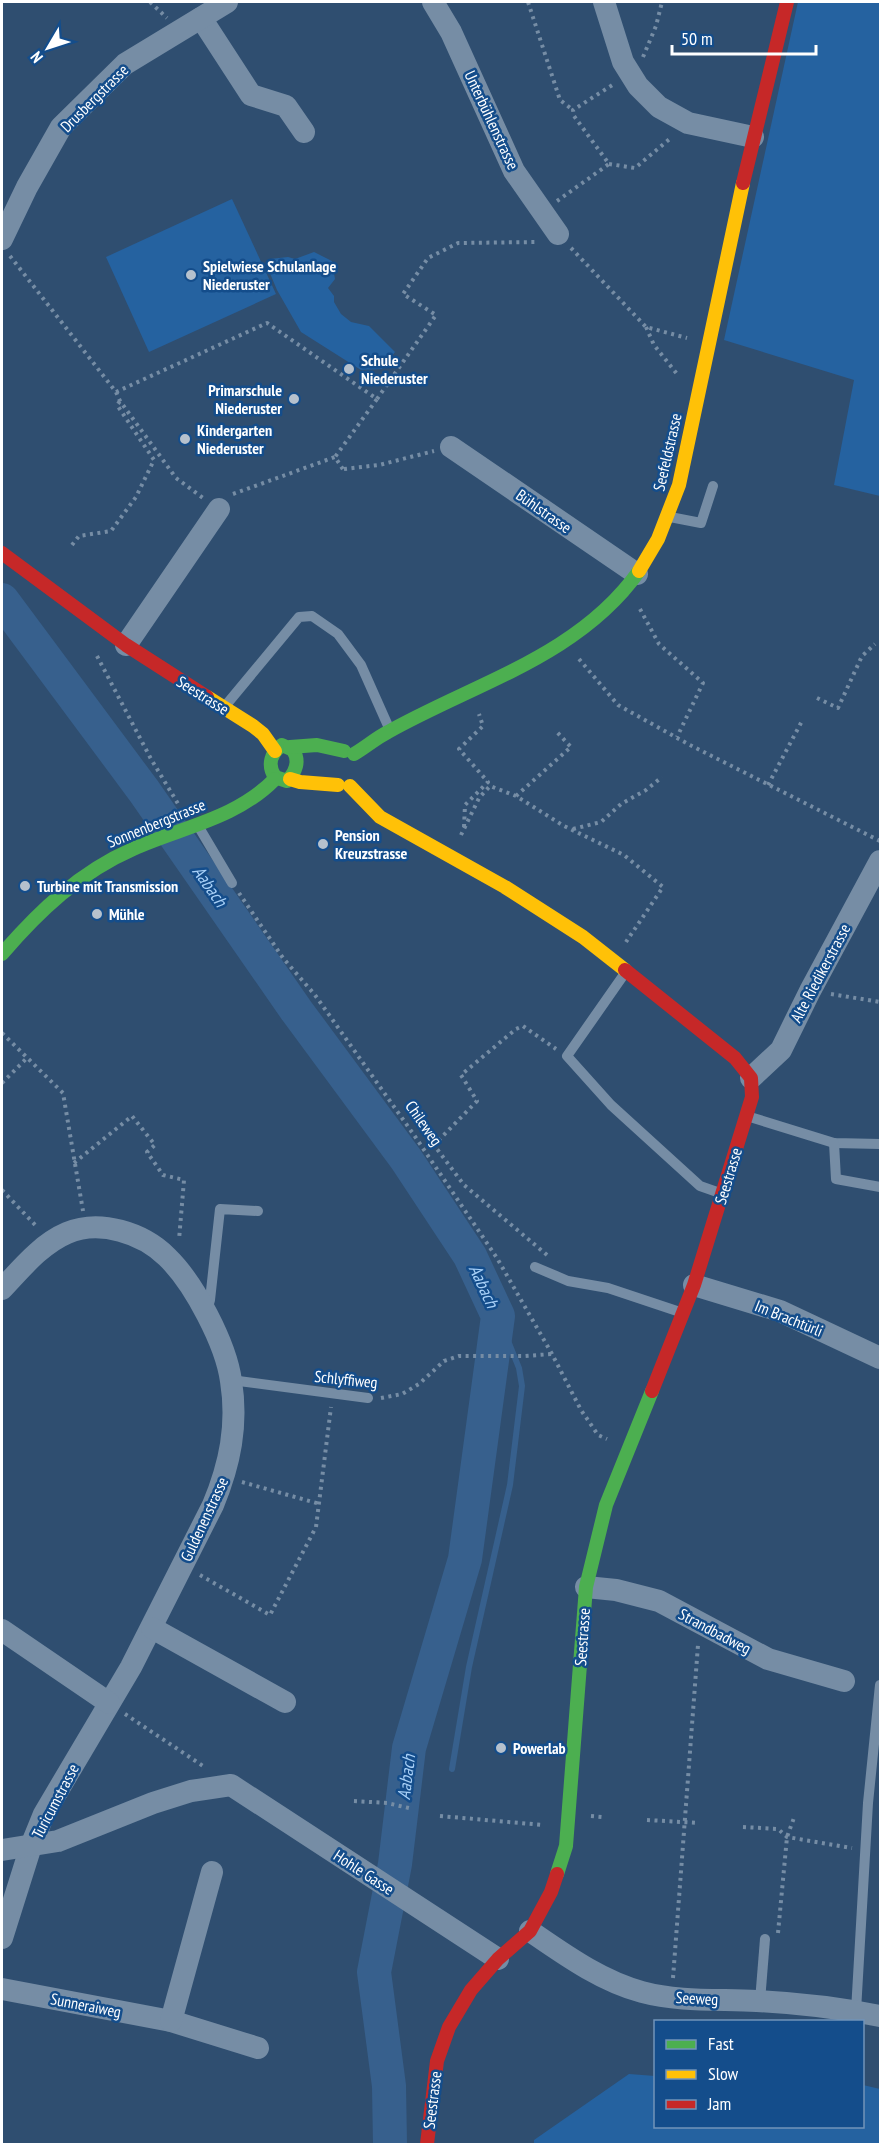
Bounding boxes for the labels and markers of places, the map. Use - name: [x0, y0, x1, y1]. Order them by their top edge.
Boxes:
- place label: Spielwiese Schulanlage Niederuster: [203, 256, 336, 294]
- marker: Spielwiese Schulanlage Niederuster: [184, 268, 198, 282]
- place label: Schule Niederuster: [361, 350, 428, 388]
- marker: Schule Niederuster: [342, 362, 356, 376]
- place label: Primarschule Niederuster: [208, 380, 282, 418]
- marker: Primarschule Niederuster: [287, 392, 301, 406]
- place label: Kindergarten Niederuster: [197, 420, 272, 458]
- marker: Kindergarten Niederuster: [178, 432, 192, 446]
- place label: Pension Kreuzstrasse: [335, 825, 408, 863]
- marker: Pension Kreuzstrasse: [316, 837, 330, 851]
- place label: Turbine mit Transmission: [37, 876, 178, 896]
- marker: Turbine mit Transmission: [18, 879, 32, 893]
- place label: Mühle: [109, 904, 145, 924]
- marker: Mühle: [90, 907, 104, 921]
- place label: Powerlab: [513, 1738, 566, 1758]
- marker: Powerlab: [494, 1741, 508, 1755]

